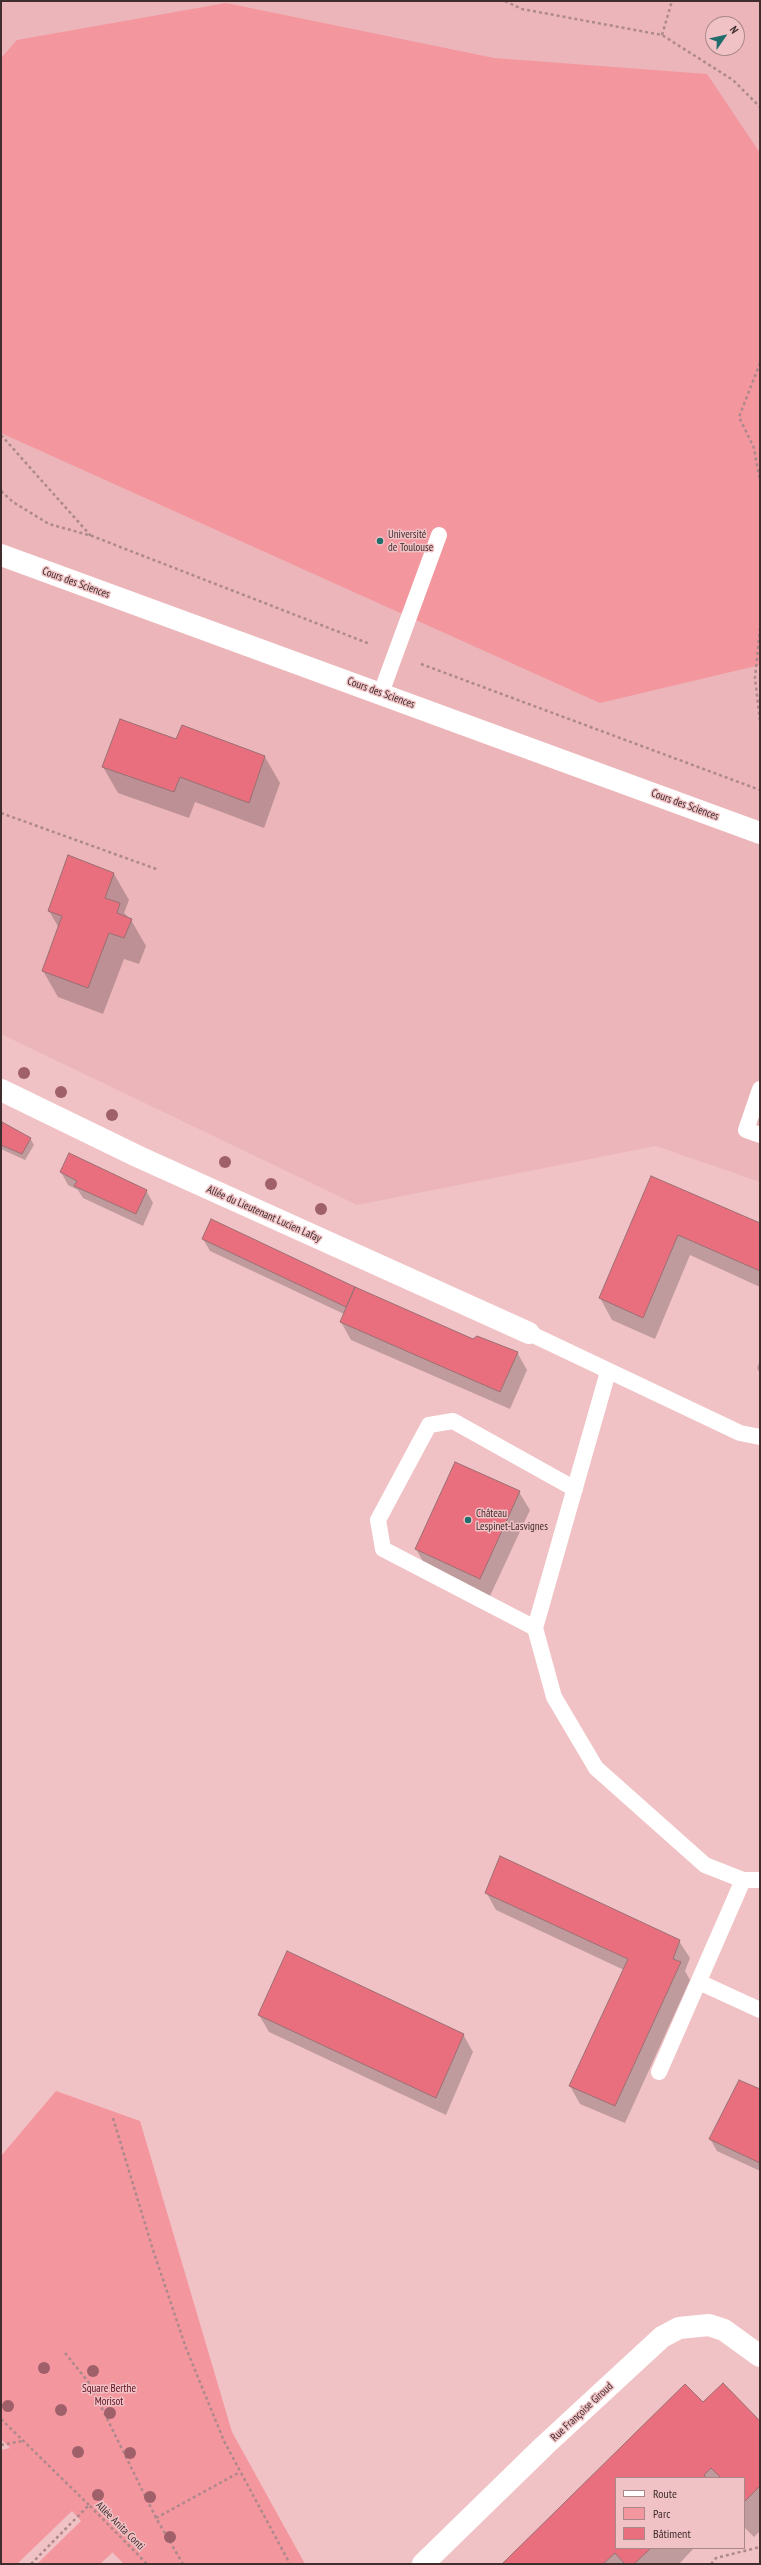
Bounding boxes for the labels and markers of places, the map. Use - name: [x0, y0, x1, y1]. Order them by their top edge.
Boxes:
- place label: Université de Toulouse: [388, 528, 433, 554]
- marker: Université de Toulouse: [375, 536, 385, 546]
- place label: Château Lespinet-Lasvignes: [476, 1507, 548, 1533]
- marker: Château Lespinet-Lasvignes: [463, 1515, 473, 1525]

